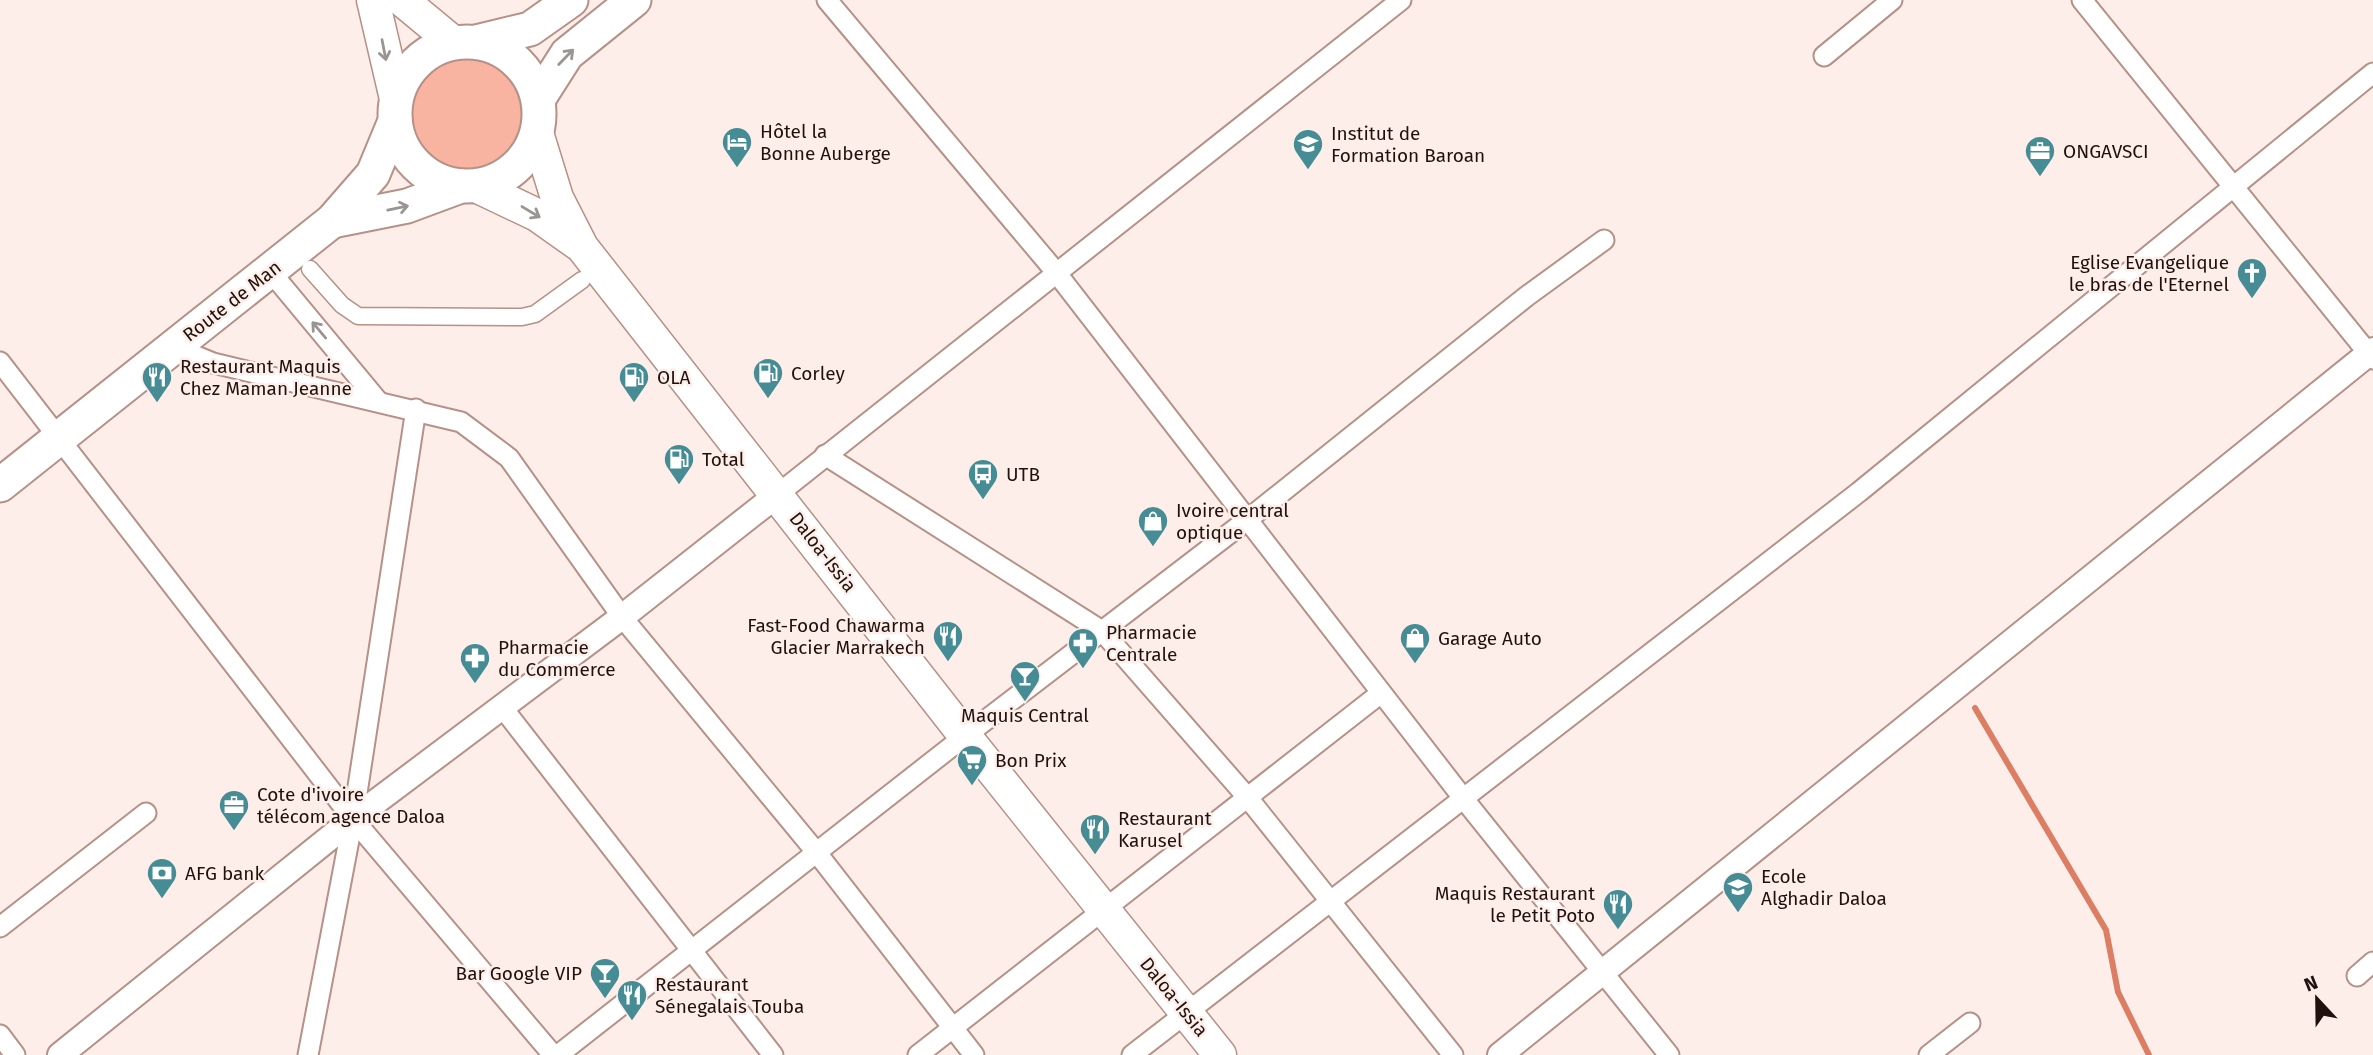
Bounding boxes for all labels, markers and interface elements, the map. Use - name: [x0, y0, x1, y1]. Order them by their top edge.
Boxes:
- one-way arrow: [377, 38, 391, 61]
- one-way arrow: [557, 49, 574, 66]
- place label: Hôtel la Bonne Auberge: [760, 120, 891, 165]
- place label: Institut de Formation Baroan: [1331, 122, 1485, 167]
- hotel icon: Hôtel la Bonne Auberge: [720, 125, 754, 169]
- school or university icon: Institut de Formation Baroan: [1291, 127, 1325, 171]
- office icon: ONGAVSCI: [2023, 134, 2057, 178]
- place label: ONGAVSCI: [2063, 140, 2149, 163]
- one-way arrow: [386, 200, 409, 214]
- one-way arrow: [521, 205, 541, 219]
- place label: Eglise Evangelique le bras de l'Eternel: [2069, 251, 2229, 296]
- street label: Route de Man: [178, 256, 286, 346]
- church icon: Eglise Evangelique le bras de l'Eternel: [2235, 256, 2269, 300]
- one-way arrow: [311, 321, 327, 339]
- place label: Restaurant Maquis Chez Maman Jeanne: [180, 355, 352, 400]
- fuel station icon: Corley: [751, 356, 785, 400]
- restaurant icon: Restaurant Maquis Chez Maman Jeanne: [140, 360, 174, 404]
- fuel station icon: OLA: [617, 360, 651, 404]
- place label: Corley: [791, 362, 845, 385]
- place label: OLA: [657, 366, 691, 389]
- fuel station icon: Total: [662, 442, 696, 486]
- place label: Total: [702, 448, 745, 471]
- bus stop icon: UTB: [966, 457, 1000, 501]
- place label: UTB: [1006, 463, 1040, 486]
- place label: Ivoire central optique: [1176, 499, 1289, 544]
- shop icon: Ivoire central optique: [1136, 504, 1170, 548]
- street label: Daloa-Issia: [785, 507, 861, 597]
- place label: Fast-Food Chawarma Glacier Marrakech: [747, 614, 925, 659]
- restaurant icon: Fast-Food Chawarma Glacier Marrakech: [931, 619, 965, 663]
- place label: Pharmacie Centrale: [1106, 621, 1197, 666]
- shop icon: Garage Auto: [1398, 621, 1432, 665]
- pharmacy icon: Pharmacie Centrale: [1066, 626, 1100, 670]
- place label: Garage Auto: [1438, 627, 1542, 650]
- place label: Pharmacie du Commerce: [498, 636, 616, 681]
- pharmacy icon: Pharmacie du Commerce: [458, 641, 492, 685]
- bar icon: Maquis Central: [1008, 659, 1042, 703]
- place label: Maquis Central: [961, 704, 1089, 727]
- supermarket icon: Bon Prix: [955, 743, 989, 787]
- place label: Bon Prix: [995, 749, 1067, 772]
- place label: Cote d'ivoire télécom agence Daloa: [257, 783, 445, 828]
- office icon: Cote d'ivoire télécom agence Daloa: [217, 788, 251, 832]
- place label: Restaurant Karusel: [1118, 807, 1212, 852]
- restaurant icon: Restaurant Karusel: [1078, 812, 1112, 856]
- bank icon: AFG bank: [145, 856, 179, 900]
- place label: AFG bank: [185, 862, 264, 885]
- place label: Ecole Alghadir Daloa: [1761, 865, 1887, 910]
- school or university icon: Ecole Alghadir Daloa: [1721, 870, 1755, 914]
- place label: Maquis Restaurant le Petit Poto: [1435, 882, 1595, 927]
- restaurant icon: Maquis Restaurant le Petit Poto: [1601, 887, 1635, 931]
- street label: Daloa-Issia: [1135, 953, 1213, 1041]
- bar icon: Bar Google VIP: [588, 956, 622, 1000]
- place label: Bar Google VIP: [456, 962, 582, 985]
- north arrow: [2282, 964, 2352, 1034]
- text: N: [2301, 971, 2321, 997]
- place label: Restaurant Sénegalais Touba: [655, 973, 804, 1018]
- restaurant icon: Restaurant Sénegalais Touba: [615, 978, 649, 1022]

